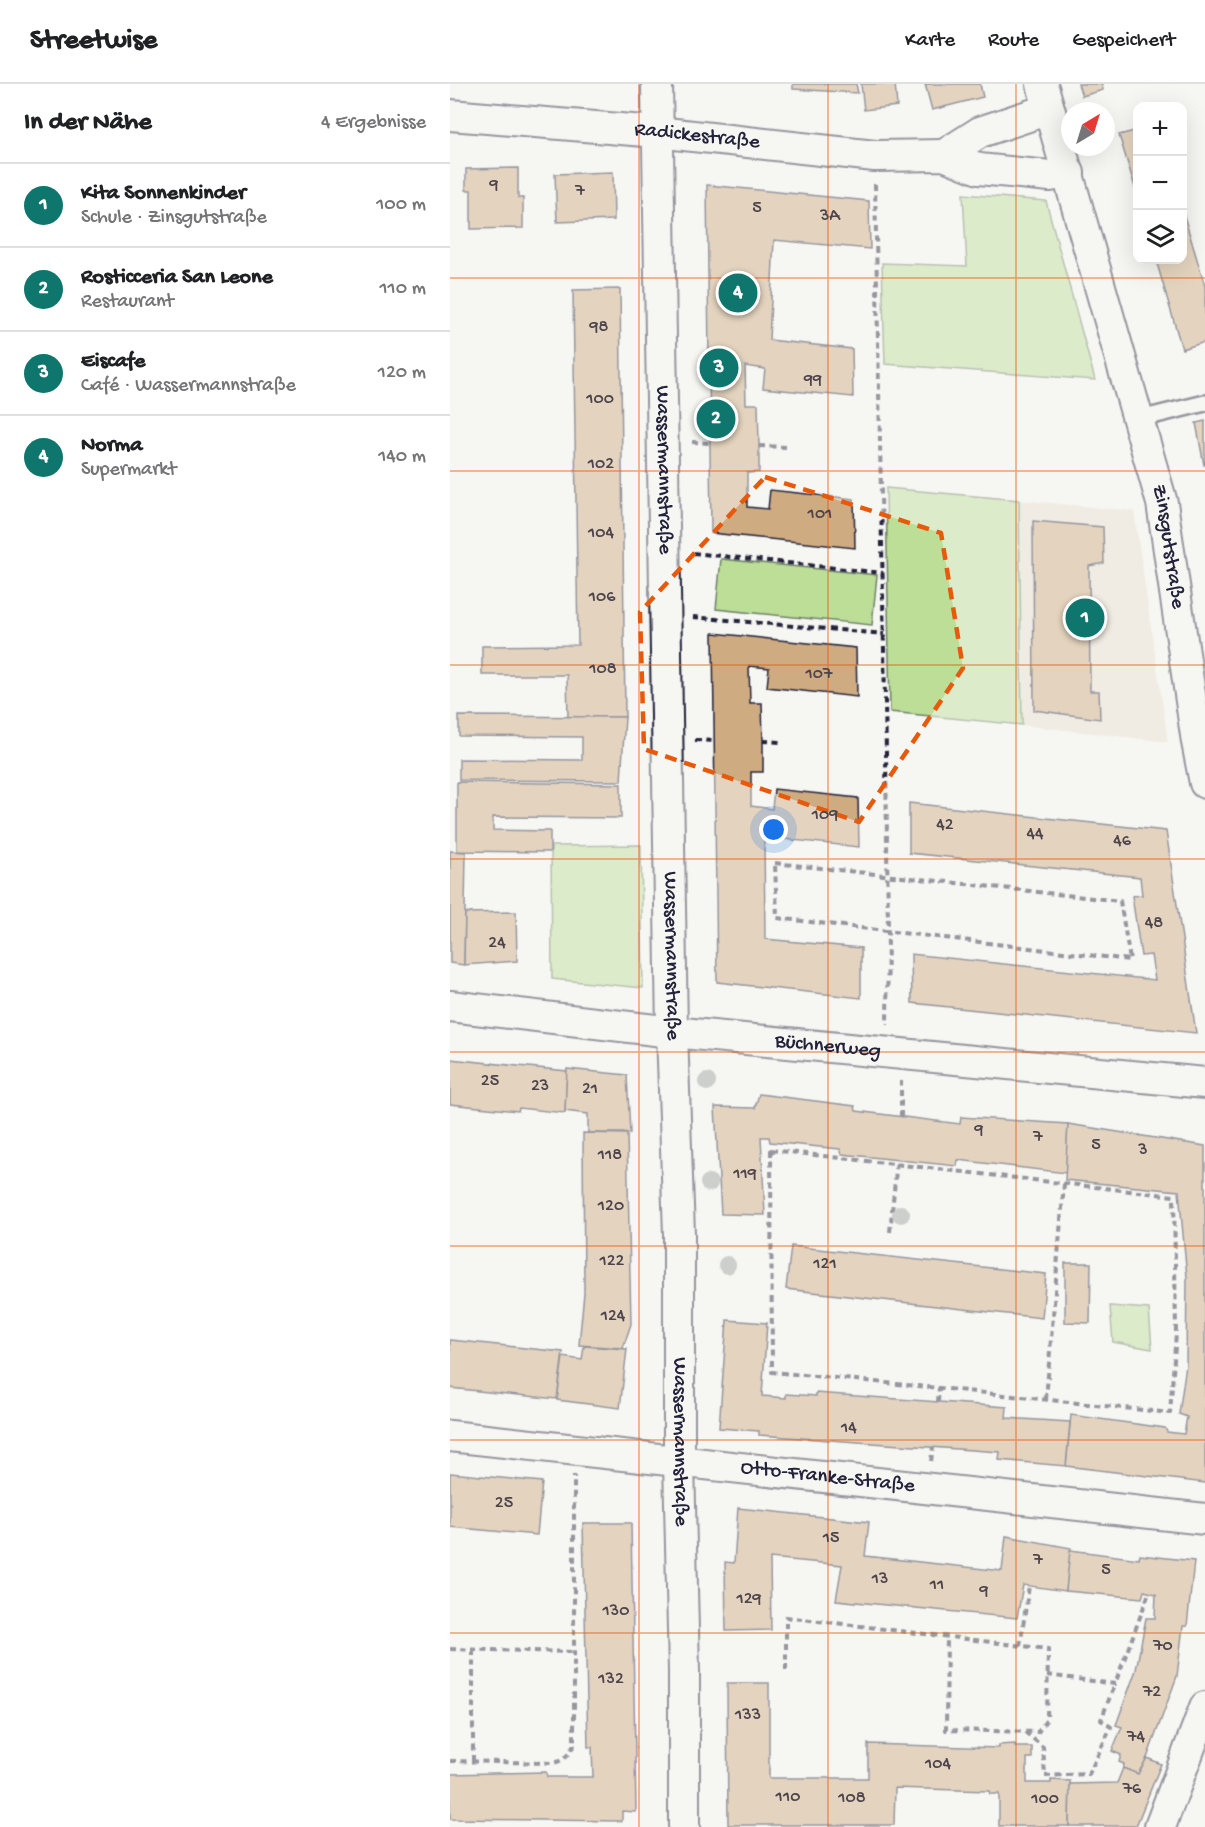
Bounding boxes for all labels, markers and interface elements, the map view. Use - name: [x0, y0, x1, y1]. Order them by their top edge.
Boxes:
- text: Streetwise: [30, 25, 157, 58]
- text: Karte: [905, 29, 955, 54]
- text: Route: [988, 29, 1039, 54]
- text: Gespeichert: [1072, 29, 1175, 54]
- north arrow: [1061, 102, 1115, 156]
- map controls: [1133, 102, 1187, 264]
- button: +: [1133, 102, 1187, 156]
- text: In der Nähe: [24, 108, 152, 139]
- text: 4 Ergebnisse: [321, 112, 426, 135]
- street label: Radickestraße: [633, 118, 762, 156]
- button: −: [1133, 156, 1187, 210]
- house number: 9: [488, 175, 499, 196]
- text: Kita Sonnenkinder: [81, 181, 246, 207]
- house number: 7: [574, 181, 585, 202]
- text: 1: [39, 194, 48, 217]
- text: 100 m: [376, 194, 426, 217]
- house number: 5: [752, 198, 762, 219]
- house number: 3A: [819, 206, 841, 227]
- text: Schule · Zinsgutstraße: [81, 207, 267, 230]
- button: layers: [1133, 210, 1187, 264]
- text: Rosticceria San Leone: [81, 265, 273, 291]
- pin: 4: [718, 270, 758, 316]
- text: 2: [39, 278, 48, 301]
- text: 110 m: [380, 278, 426, 301]
- text: Restaurant: [81, 291, 174, 314]
- house number: 98: [589, 317, 609, 338]
- pin: 3: [700, 346, 738, 390]
- text: Eiscafe: [81, 349, 145, 375]
- text: 3: [38, 362, 49, 385]
- text: 120 m: [378, 362, 426, 385]
- house number: 99: [803, 370, 822, 391]
- text: Café · Wassermannstraße: [81, 375, 296, 398]
- street label: Wassermannstraße: [649, 385, 677, 556]
- house number: 100: [585, 389, 614, 410]
- pin: 2: [696, 396, 736, 442]
- text: Norma: [81, 433, 142, 459]
- text: 4: [39, 446, 48, 469]
- text: 140 m: [378, 446, 426, 469]
- house number: 102: [587, 454, 614, 475]
- text: Supermarkt: [81, 459, 176, 482]
- street label: Zinsgutstraße: [1145, 482, 1190, 612]
- house number: 101: [807, 504, 832, 525]
- house number: 104: [587, 523, 614, 544]
- house number: 106: [588, 587, 616, 608]
- pin: 1: [1066, 596, 1104, 640]
- house number: 108: [588, 659, 617, 680]
- house number: 107: [805, 664, 833, 685]
- house number: 109: [811, 805, 838, 826]
- your location: [759, 815, 788, 844]
- house number: 42: [936, 815, 954, 836]
- house number: 44: [1026, 824, 1044, 845]
- house number: 46: [1113, 831, 1132, 852]
- street label: Wassermannstraße: [657, 871, 685, 1042]
- house number: 48: [1145, 913, 1163, 934]
- house number: 24: [488, 933, 506, 954]
- street label: Büchnerweg: [773, 1029, 882, 1064]
- house number: 25: [481, 1071, 499, 1092]
- house number: 23: [531, 1076, 549, 1097]
- house number: 21: [582, 1079, 598, 1100]
- house number: 9: [973, 1120, 984, 1141]
- house number: 7: [1032, 1127, 1043, 1148]
- house number: 5: [1091, 1135, 1101, 1156]
- house number: 3: [1137, 1140, 1148, 1161]
- house number: 118: [597, 1145, 622, 1166]
- house number: 119: [732, 1164, 757, 1185]
- house number: 120: [597, 1196, 624, 1217]
- house number: 122: [599, 1251, 625, 1272]
- house number: 121: [812, 1254, 837, 1275]
- house number: 124: [600, 1306, 626, 1327]
- street label: Wassermannstraße: [666, 1357, 693, 1528]
- house number: 14: [840, 1418, 857, 1439]
- street label: Otto-Franke-Straße: [739, 1456, 917, 1500]
- house number: 25: [495, 1493, 513, 1514]
- house number: 15: [822, 1528, 839, 1549]
- house number: 7: [1032, 1550, 1043, 1571]
- house number: 5: [1101, 1560, 1111, 1581]
- house number: 13: [871, 1569, 888, 1590]
- house number: 11: [929, 1575, 944, 1596]
- house number: 9: [978, 1581, 989, 1602]
- house number: 129: [735, 1589, 762, 1610]
- house number: 130: [602, 1601, 629, 1622]
- house number: 70: [1152, 1636, 1173, 1657]
- house number: 132: [597, 1669, 624, 1690]
- house number: 72: [1142, 1682, 1161, 1703]
- house number: 133: [734, 1705, 761, 1726]
- house number: 74: [1126, 1727, 1145, 1748]
- house number: 104: [924, 1754, 951, 1775]
- house number: 76: [1122, 1779, 1142, 1800]
- house number: 110: [775, 1787, 800, 1808]
- house number: 108: [837, 1788, 866, 1809]
- house number: 100: [1030, 1789, 1059, 1810]

